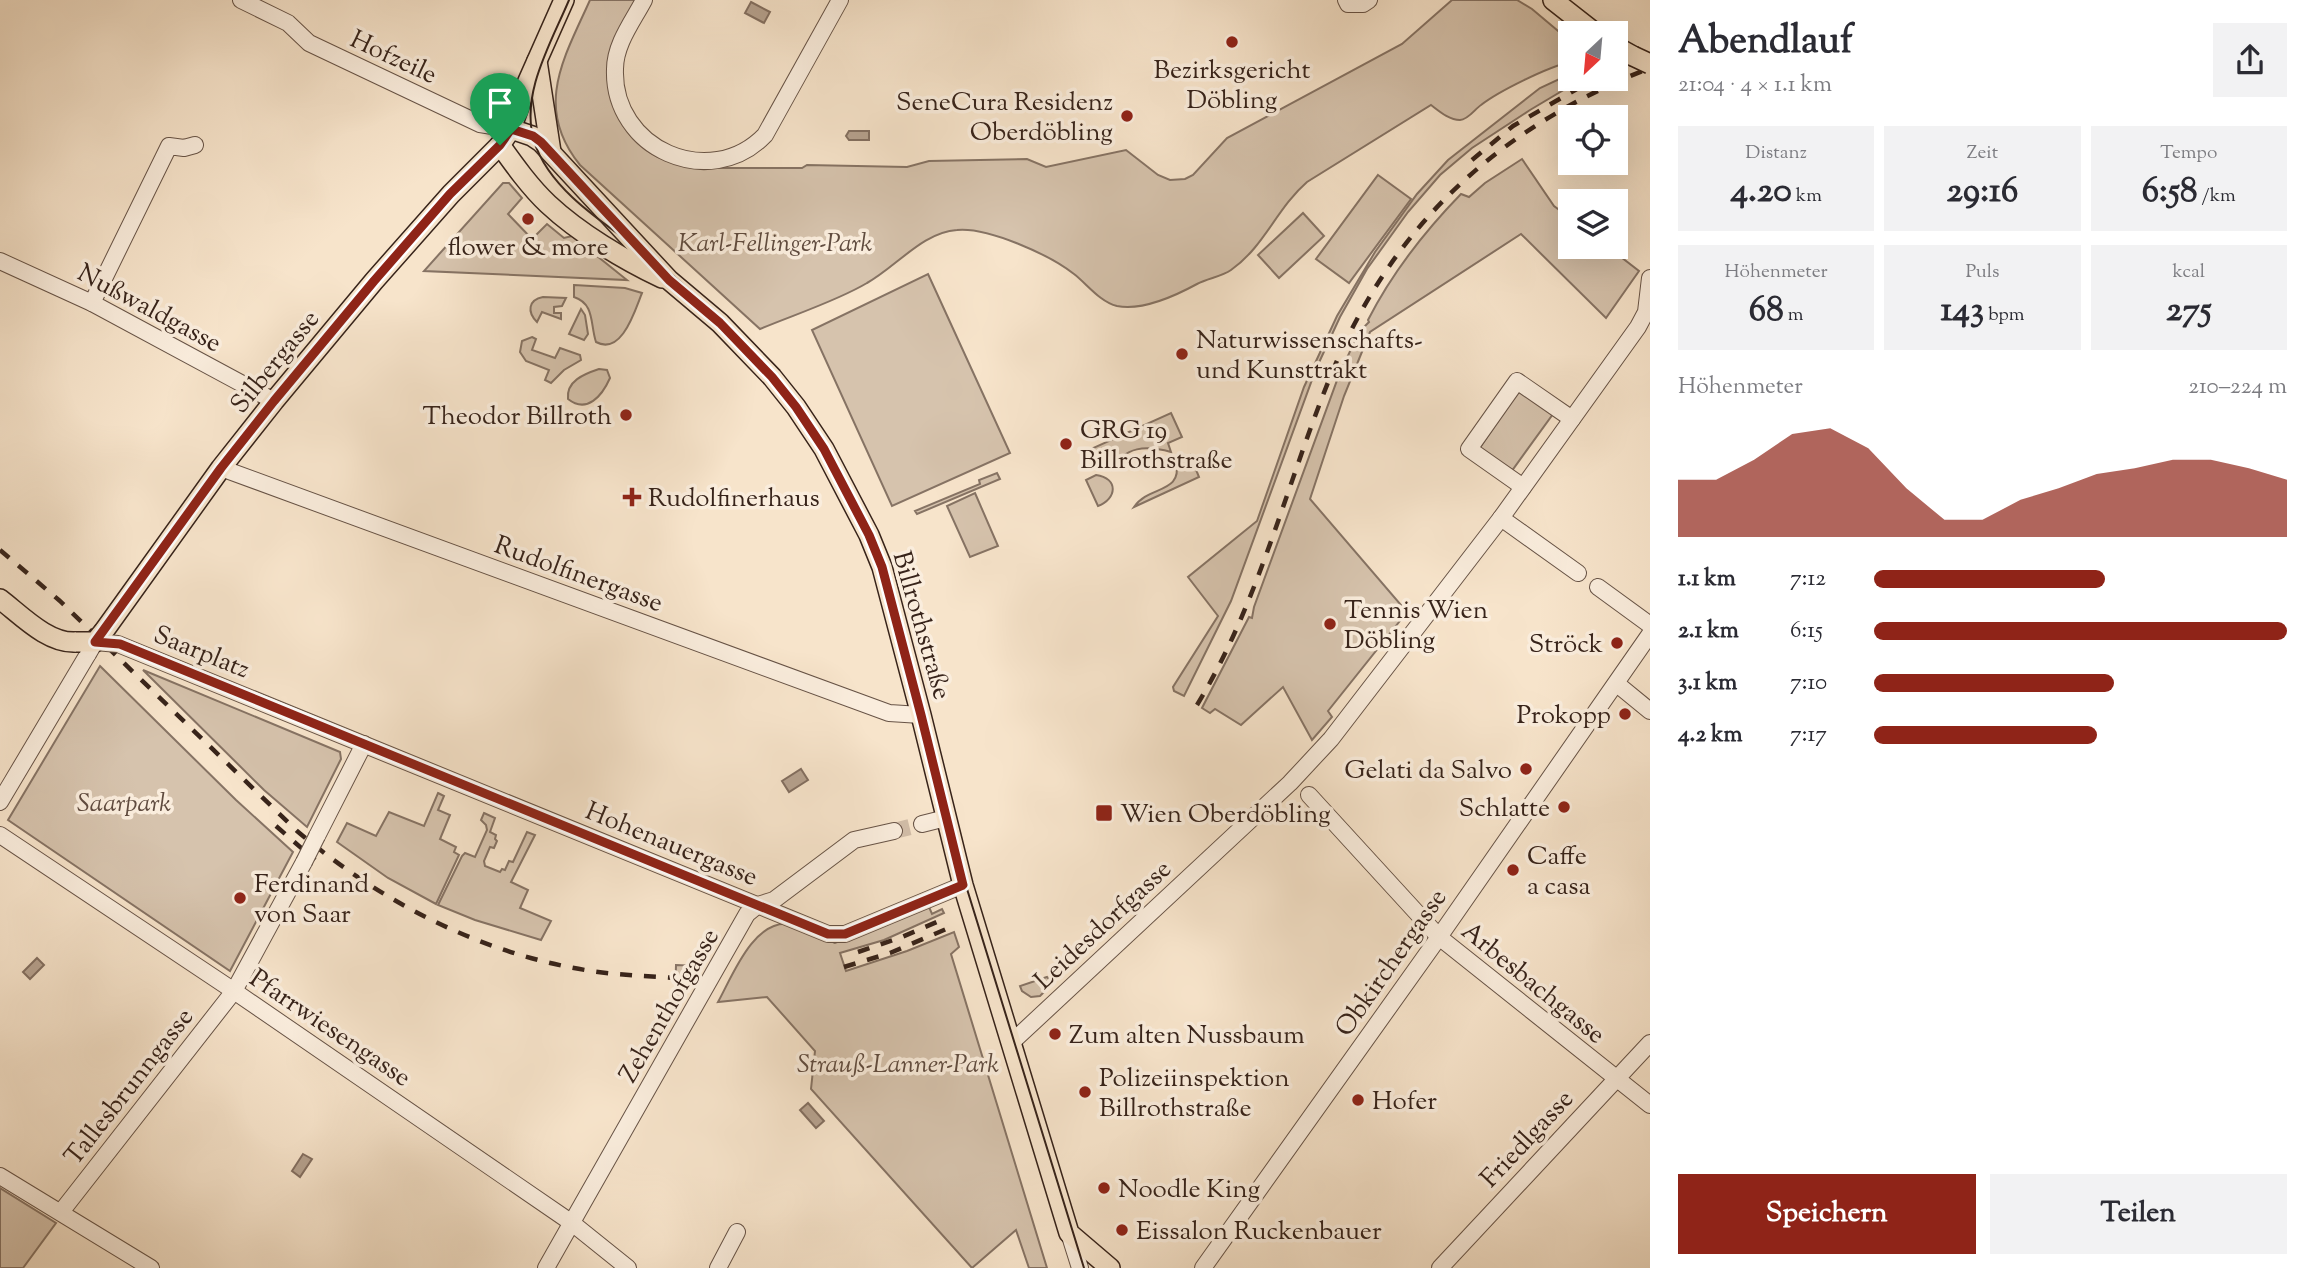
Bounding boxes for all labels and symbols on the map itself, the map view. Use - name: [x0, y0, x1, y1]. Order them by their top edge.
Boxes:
- north arrow: [1558, 21, 1628, 91]
- street label: Hofzeile: [343, 22, 443, 95]
- marker: Bezirksgericht Döbling: [1224, 34, 1240, 50]
- place label: Bezirksgericht Döbling: [1154, 53, 1310, 120]
- pin: [470, 73, 530, 145]
- place label: SeneCura Residenz Oberdöbling: [896, 85, 1113, 152]
- marker: SeneCura Residenz Oberdöbling: [1119, 108, 1135, 124]
- marker: flower & more: [520, 211, 536, 227]
- park label: Karl-Fellinger-Park: [678, 226, 872, 263]
- place label: flower & more: [447, 230, 609, 267]
- street label: Nußwaldgasse: [70, 256, 228, 363]
- street label: Silbergasse: [223, 303, 329, 422]
- place label: Naturwissenschafts- und Kunsttrakt: [1196, 323, 1423, 390]
- marker: Naturwissenschafts- und Kunsttrakt: [1174, 346, 1190, 362]
- place label: Theodor Billroth: [422, 399, 612, 436]
- marker: Theodor Billroth: [618, 407, 634, 423]
- place label: GRG 19 Billrothstraße: [1080, 413, 1233, 480]
- marker: GRG 19 Billrothstraße: [1058, 436, 1074, 452]
- place label: Rudolfinerhaus: [648, 481, 820, 518]
- marker: Rudolfinerhaus: [622, 487, 642, 507]
- street label: Rudolfinergasse: [489, 528, 668, 623]
- street label: Billrothstraße: [882, 547, 959, 704]
- place label: Tennis Wien Döbling: [1344, 593, 1488, 660]
- marker: Tennis Wien Döbling: [1322, 616, 1338, 632]
- street label: Saarplatz: [147, 617, 255, 689]
- place label: Ströck: [1529, 627, 1603, 664]
- marker: Ströck: [1609, 635, 1625, 651]
- place label: Prokopp: [1517, 698, 1611, 735]
- marker: Prokopp: [1617, 706, 1633, 722]
- place label: Gelati da Salvo: [1344, 753, 1512, 790]
- marker: Gelati da Salvo: [1518, 761, 1534, 777]
- park label: Saarpark: [77, 786, 171, 823]
- place label: Schlatte: [1459, 791, 1550, 828]
- street label: Hohenauergasse: [579, 794, 763, 897]
- place label: Wien Oberdöbling: [1120, 797, 1331, 834]
- marker: Schlatte: [1556, 799, 1572, 815]
- marker: Wien Oberdöbling: [1094, 803, 1114, 823]
- place label: Caffe a casa: [1527, 839, 1590, 906]
- street label: Leidesdorfgasse: [1027, 852, 1181, 999]
- marker: Caffe a casa: [1505, 862, 1521, 878]
- place label: Ferdinand von Saar: [254, 867, 369, 934]
- street label: Obkirchergasse: [1327, 882, 1457, 1045]
- marker: Ferdinand von Saar: [232, 890, 248, 906]
- street label: Arbesbachgasse: [1452, 914, 1612, 1054]
- street label: Zehenthofgasse: [611, 922, 729, 1090]
- street label: Pfarrwiesengasse: [241, 961, 418, 1097]
- street label: Tallesbrunngasse: [57, 1001, 203, 1174]
- place label: Zum alten Nussbaum: [1069, 1018, 1305, 1055]
- marker: Zum alten Nussbaum: [1047, 1026, 1063, 1042]
- park label: Strauß-Lanner-Park: [797, 1047, 999, 1084]
- place label: Polizeiinspektion Billrothstraße: [1099, 1061, 1290, 1128]
- street label: Friedlgasse: [1473, 1082, 1583, 1197]
- marker: Polizeiinspektion Billrothstraße: [1077, 1084, 1093, 1100]
- place label: Hofer: [1372, 1084, 1437, 1121]
- marker: Hofer: [1350, 1092, 1366, 1108]
- place label: Noodle King: [1118, 1172, 1260, 1209]
- marker: Noodle King: [1096, 1180, 1112, 1196]
- place label: Eissalon Ruckenbauer: [1136, 1214, 1382, 1251]
- marker: Eissalon Ruckenbauer: [1114, 1222, 1130, 1238]

